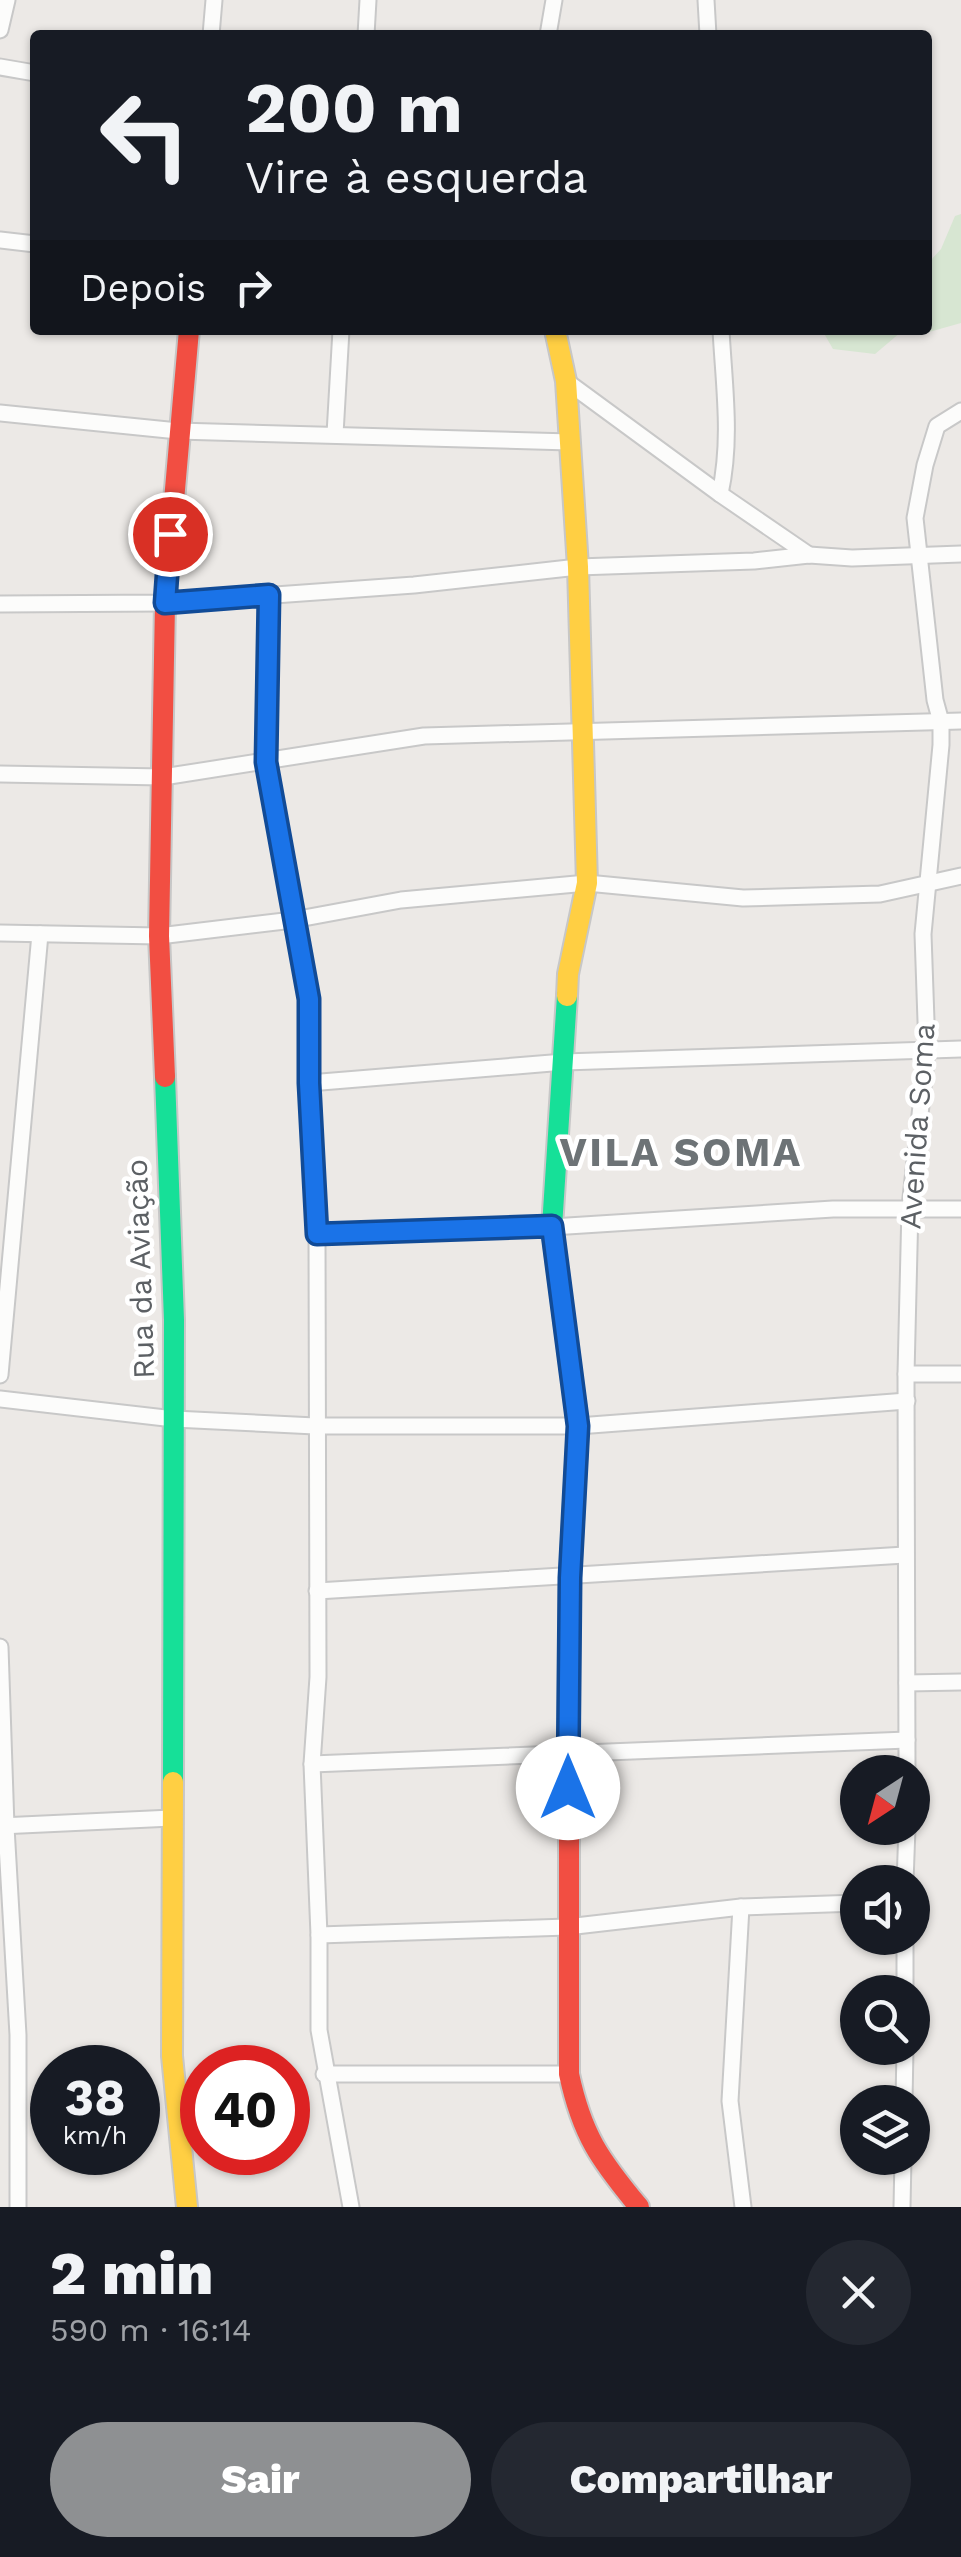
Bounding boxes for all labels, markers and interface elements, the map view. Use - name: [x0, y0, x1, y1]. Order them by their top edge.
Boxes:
- text: 200 m: [245, 67, 463, 149]
- icon: left: [80, 70, 210, 200]
- text: Vire à esquerda: [245, 151, 588, 204]
- icon: right: [226, 260, 281, 315]
- text: Depois: [80, 266, 206, 310]
- pin: [128, 492, 213, 577]
- icon: arrive: [143, 507, 198, 562]
- street label: Avenida Soma: [892, 1022, 942, 1230]
- district label: VILA SOMA: [559, 1129, 803, 1176]
- street label: Rua da Aviação: [119, 1158, 161, 1380]
- position arrow: [516, 1736, 620, 1840]
- north arrow: [840, 1755, 930, 1845]
- map controls: [840, 1755, 930, 2175]
- button: sound: [840, 1865, 930, 1955]
- button: search: [840, 1975, 930, 2065]
- speed limit sign: 40: [180, 2045, 310, 2175]
- text: 38: [65, 2068, 126, 2127]
- button: layers: [840, 2085, 930, 2175]
- text: km/h: [63, 2121, 127, 2150]
- text: 2 min: [50, 2238, 214, 2309]
- button: close: [806, 2240, 911, 2345]
- text: 590 m · 16:14: [50, 2311, 252, 2349]
- button: Sair: [50, 2422, 471, 2537]
- button: Compartilhar: [491, 2422, 911, 2537]

